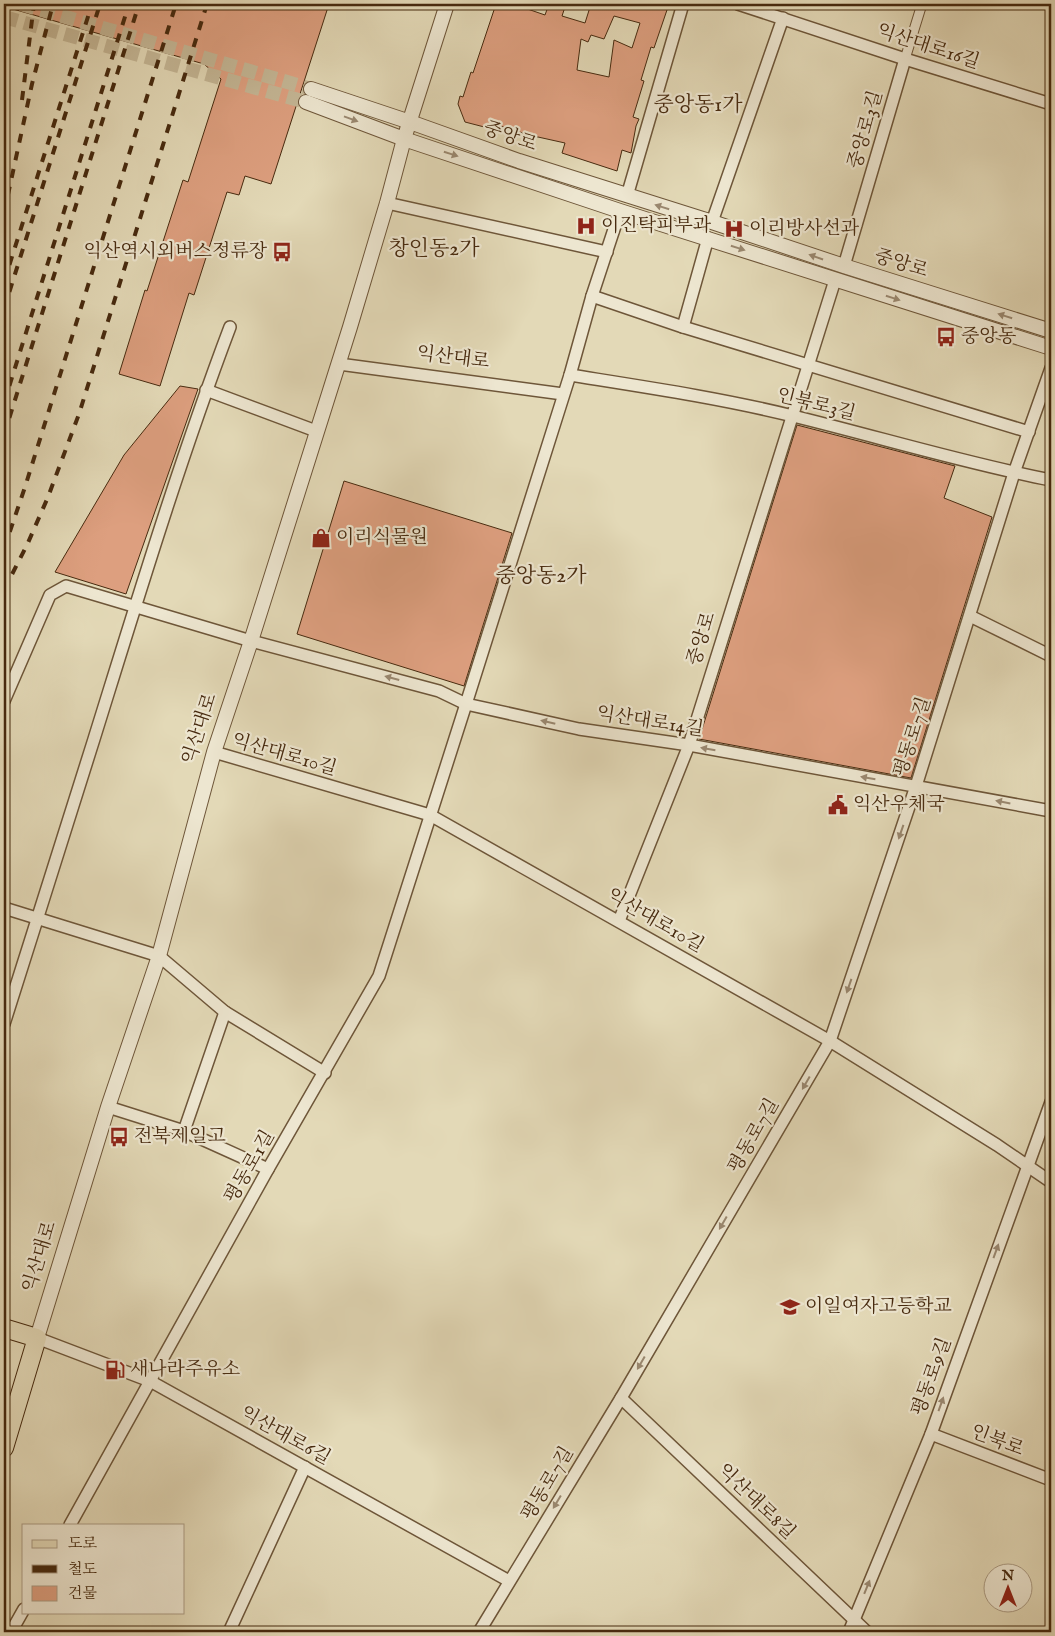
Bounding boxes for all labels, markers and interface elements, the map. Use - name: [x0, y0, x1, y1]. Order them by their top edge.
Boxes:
- street label: 익산대로16길: [873, 19, 983, 75]
- street label: 중앙로3길: [843, 88, 889, 172]
- district label: 중앙동1가: [654, 92, 743, 119]
- one-way arrow: [344, 115, 359, 123]
- street label: 중앙로: [480, 117, 540, 157]
- one-way arrow: [443, 151, 458, 159]
- one-way arrow: [654, 202, 669, 210]
- place label: 이진탁피부과: [601, 214, 712, 238]
- hospital icon: 이진탁피부과: [575, 215, 597, 237]
- place label: 이리방사선과: [749, 217, 860, 241]
- hospital icon: 이리방사선과: [723, 218, 745, 240]
- district label: 창인동2가: [389, 236, 480, 263]
- place label: 익산역시외버스정류장: [83, 240, 268, 264]
- bus stop icon: 익산역시외버스정류장: [271, 241, 293, 263]
- one-way arrow: [731, 244, 746, 252]
- street label: 중앙로: [871, 244, 931, 284]
- one-way arrow: [809, 253, 824, 260]
- one-way arrow: [886, 294, 901, 302]
- one-way arrow: [997, 312, 1012, 319]
- place label: 중앙동: [961, 325, 1017, 349]
- bus stop icon: 중앙동: [935, 326, 957, 348]
- street label: 익산대로: [415, 342, 491, 374]
- street label: 인북로3길: [774, 384, 858, 426]
- place label: 이리식물원: [336, 526, 428, 550]
- shop icon: 이리식물원: [310, 527, 332, 549]
- district label: 중앙동2가: [496, 563, 587, 590]
- street label: 중앙로: [682, 609, 722, 669]
- one-way arrow: [385, 674, 400, 682]
- street label: 익산대로: [177, 690, 223, 768]
- street label: 평동로7길: [889, 694, 937, 780]
- street label: 익산대로14길: [595, 702, 705, 742]
- one-way arrow: [541, 718, 556, 726]
- street label: 익산대로10길: [229, 729, 339, 781]
- one-way arrow: [701, 745, 716, 753]
- one-way arrow: [860, 773, 876, 781]
- place label: 익산우체국: [853, 793, 945, 817]
- public building icon: 익산우체국: [827, 794, 849, 816]
- one-way arrow: [995, 798, 1011, 806]
- one-way arrow: [897, 825, 904, 840]
- street label: 익산대로10길: [602, 884, 708, 958]
- one-way arrow: [845, 979, 852, 994]
- one-way arrow: [801, 1077, 810, 1090]
- street label: 평동로7길: [723, 1094, 785, 1178]
- place label: 전북제일고: [134, 1125, 226, 1149]
- bus stop icon: 전북제일고: [108, 1126, 130, 1148]
- street label: 평동로1길: [219, 1126, 281, 1208]
- one-way arrow: [719, 1217, 728, 1230]
- street label: 익산대로: [18, 1218, 62, 1296]
- one-way arrow: [992, 1243, 1000, 1258]
- place label: 이일여자고등학교: [805, 1295, 952, 1319]
- school or university icon: 이일여자고등학교: [779, 1296, 801, 1318]
- street label: 평동로9길: [907, 1335, 957, 1419]
- one-way arrow: [637, 1357, 646, 1370]
- place label: 새나라주유소: [130, 1358, 240, 1382]
- fuel station icon: 새나라주유소: [104, 1359, 126, 1381]
- one-way arrow: [937, 1396, 945, 1411]
- street label: 익산대로6길: [236, 1401, 334, 1471]
- street label: 인북로: [967, 1420, 1027, 1462]
- street label: 평동로7길: [517, 1443, 579, 1525]
- street label: 익산대로8길: [712, 1459, 800, 1545]
- one-way arrow: [552, 1496, 562, 1509]
- legend: [22, 1524, 185, 1614]
- text: 도로: [68, 1534, 97, 1553]
- text: 철도: [68, 1560, 97, 1579]
- north arrow: [982, 1564, 1032, 1614]
- text: N: [1001, 1567, 1014, 1585]
- one-way arrow: [864, 1580, 872, 1594]
- text: 건물: [68, 1584, 97, 1603]

